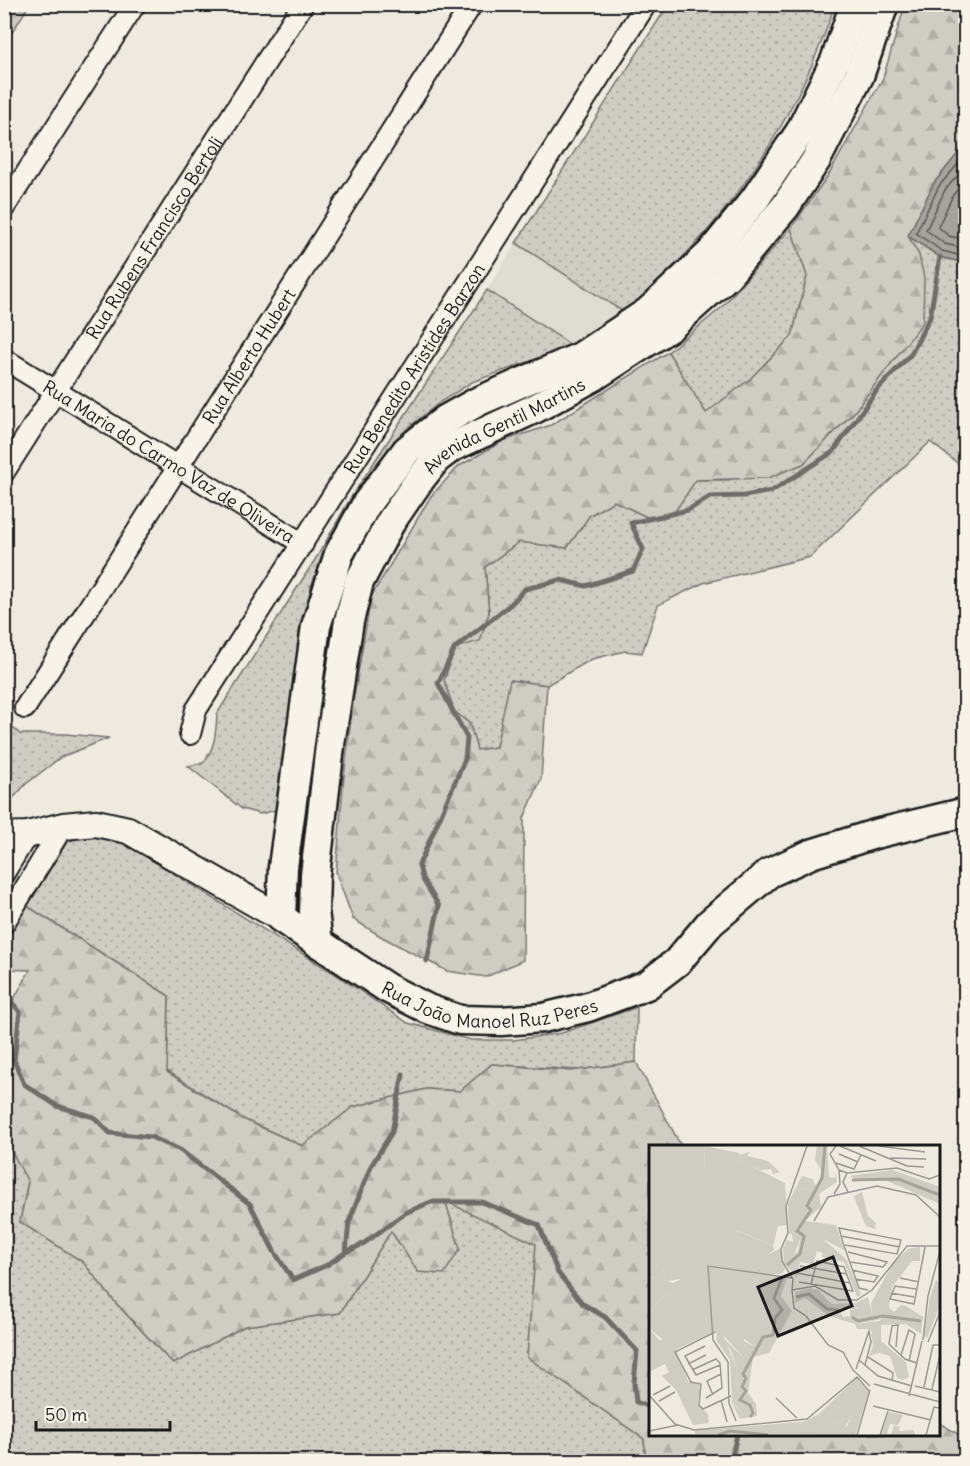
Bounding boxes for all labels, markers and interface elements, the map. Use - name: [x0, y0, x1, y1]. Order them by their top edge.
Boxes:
- street label: Rua Rubens Francisco Bertoli: [80, 132, 227, 343]
- street label: Rua Benedito Aristides Barzon: [338, 259, 490, 478]
- street label: Rua Alberto Hubert: [197, 284, 300, 428]
- street label: Avenida Gentil Martins: [418, 372, 589, 478]
- street label: Rua Maria do Carmo Vaz de Oliveira: [39, 375, 299, 548]
- street label: Rua João Manoel Ruz Peres: [378, 976, 601, 1033]
- inset map: [649, 1145, 940, 1436]
- scale bar: [36, 1394, 170, 1432]
- text: 50 m: [45, 1403, 87, 1426]

